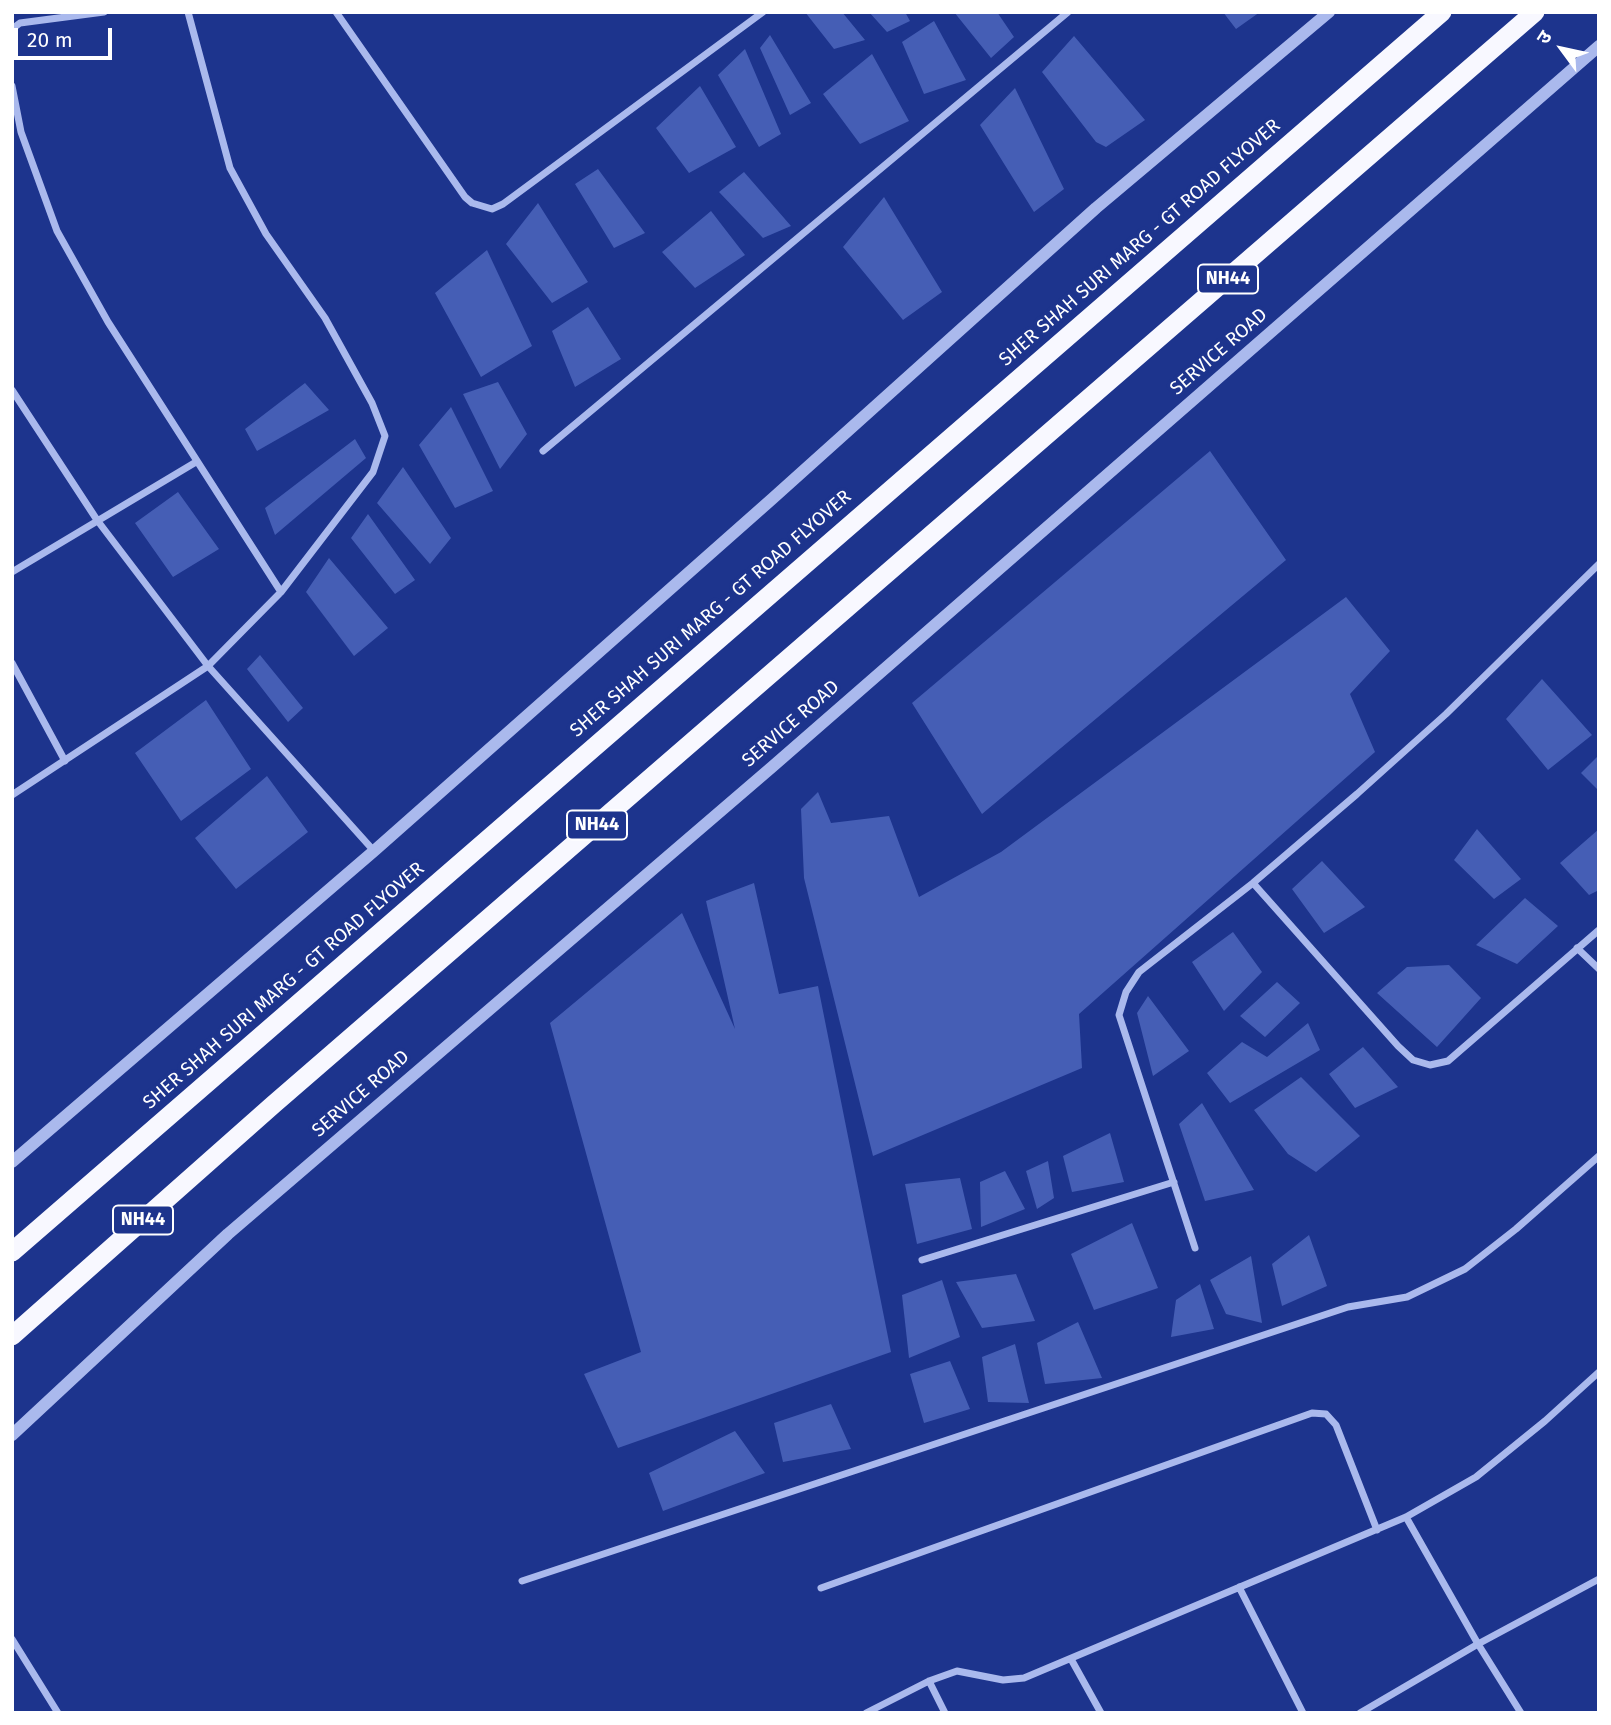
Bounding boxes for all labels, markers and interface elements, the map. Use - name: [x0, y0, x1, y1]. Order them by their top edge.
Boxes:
- scale bar: [18, 14, 116, 58]
- north arrow: [1527, 14, 1597, 84]
- text: उ: [1531, 26, 1557, 48]
- text: 20 m: [27, 27, 73, 53]
- street label: SHER SHAH SURI MARG - GT ROAD FLYOVER: [995, 115, 1285, 371]
- road number: NH44: [1198, 264, 1258, 293]
- street label: SERVICE ROAD: [1166, 304, 1272, 400]
- street label: SHER SHAH SURI MARG - GT ROAD FLYOVER: [566, 486, 856, 742]
- street label: SERVICE ROAD: [738, 676, 844, 772]
- road number: NH44: [567, 810, 627, 840]
- street label: SHER SHAH SURI MARG - GT ROAD FLYOVER: [139, 858, 429, 1114]
- street label: SERVICE ROAD: [308, 1046, 414, 1142]
- road number: NH44: [113, 1205, 173, 1234]

